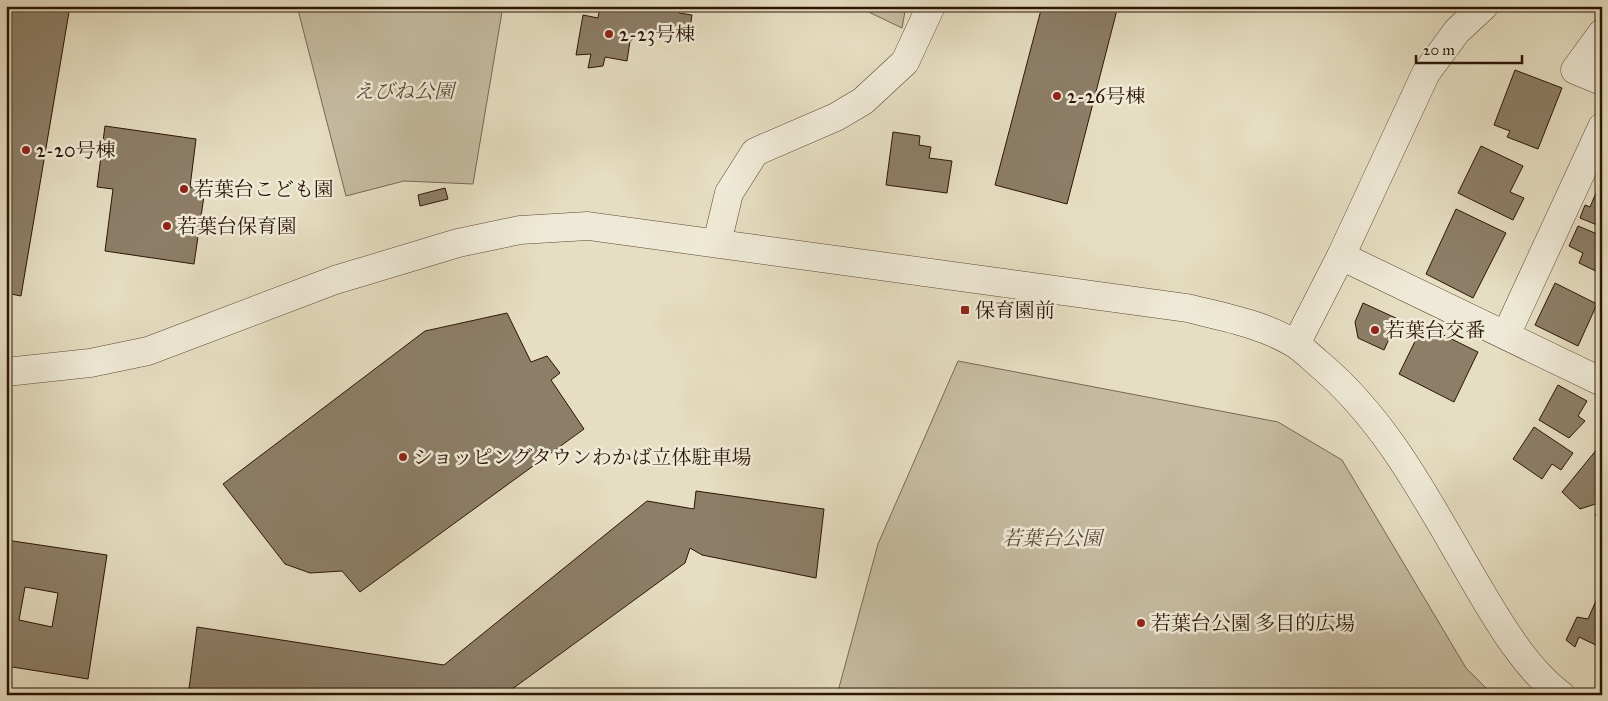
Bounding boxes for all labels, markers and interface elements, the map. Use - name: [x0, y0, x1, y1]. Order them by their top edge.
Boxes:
- place label: 2-23号棟: [619, 22, 695, 46]
- marker: 2-23号棟: [603, 28, 615, 40]
- scale bar: [1416, 32, 1522, 64]
- text: 20 m: [1423, 41, 1455, 59]
- park label: えびね公園: [354, 79, 457, 103]
- place label: 2-26号棟: [1067, 84, 1145, 108]
- marker: 2-26号棟: [1051, 90, 1063, 102]
- place label: 2-20号棟: [36, 138, 116, 162]
- marker: 2-20号棟: [20, 144, 32, 156]
- place label: 若葉台こども園: [194, 177, 334, 201]
- marker: 若葉台こども園: [178, 183, 190, 195]
- place label: 若葉台保育園: [177, 214, 297, 238]
- marker: 若葉台保育園: [161, 220, 173, 232]
- place label: 保育園前: [975, 298, 1055, 322]
- marker: 保育園前: [959, 304, 971, 316]
- place label: 若葉台交番: [1385, 318, 1485, 342]
- marker: 若葉台交番: [1369, 324, 1381, 336]
- place label: ショッピングタウンわかば立体駐車場: [413, 445, 752, 469]
- marker: ショッピングタウンわかば立体駐車場: [397, 451, 409, 463]
- park label: 若葉台公園: [1002, 526, 1105, 550]
- place label: 若葉台公園 多目的広場: [1151, 611, 1355, 635]
- marker: 若葉台公園 多目的広場: [1135, 617, 1147, 629]

